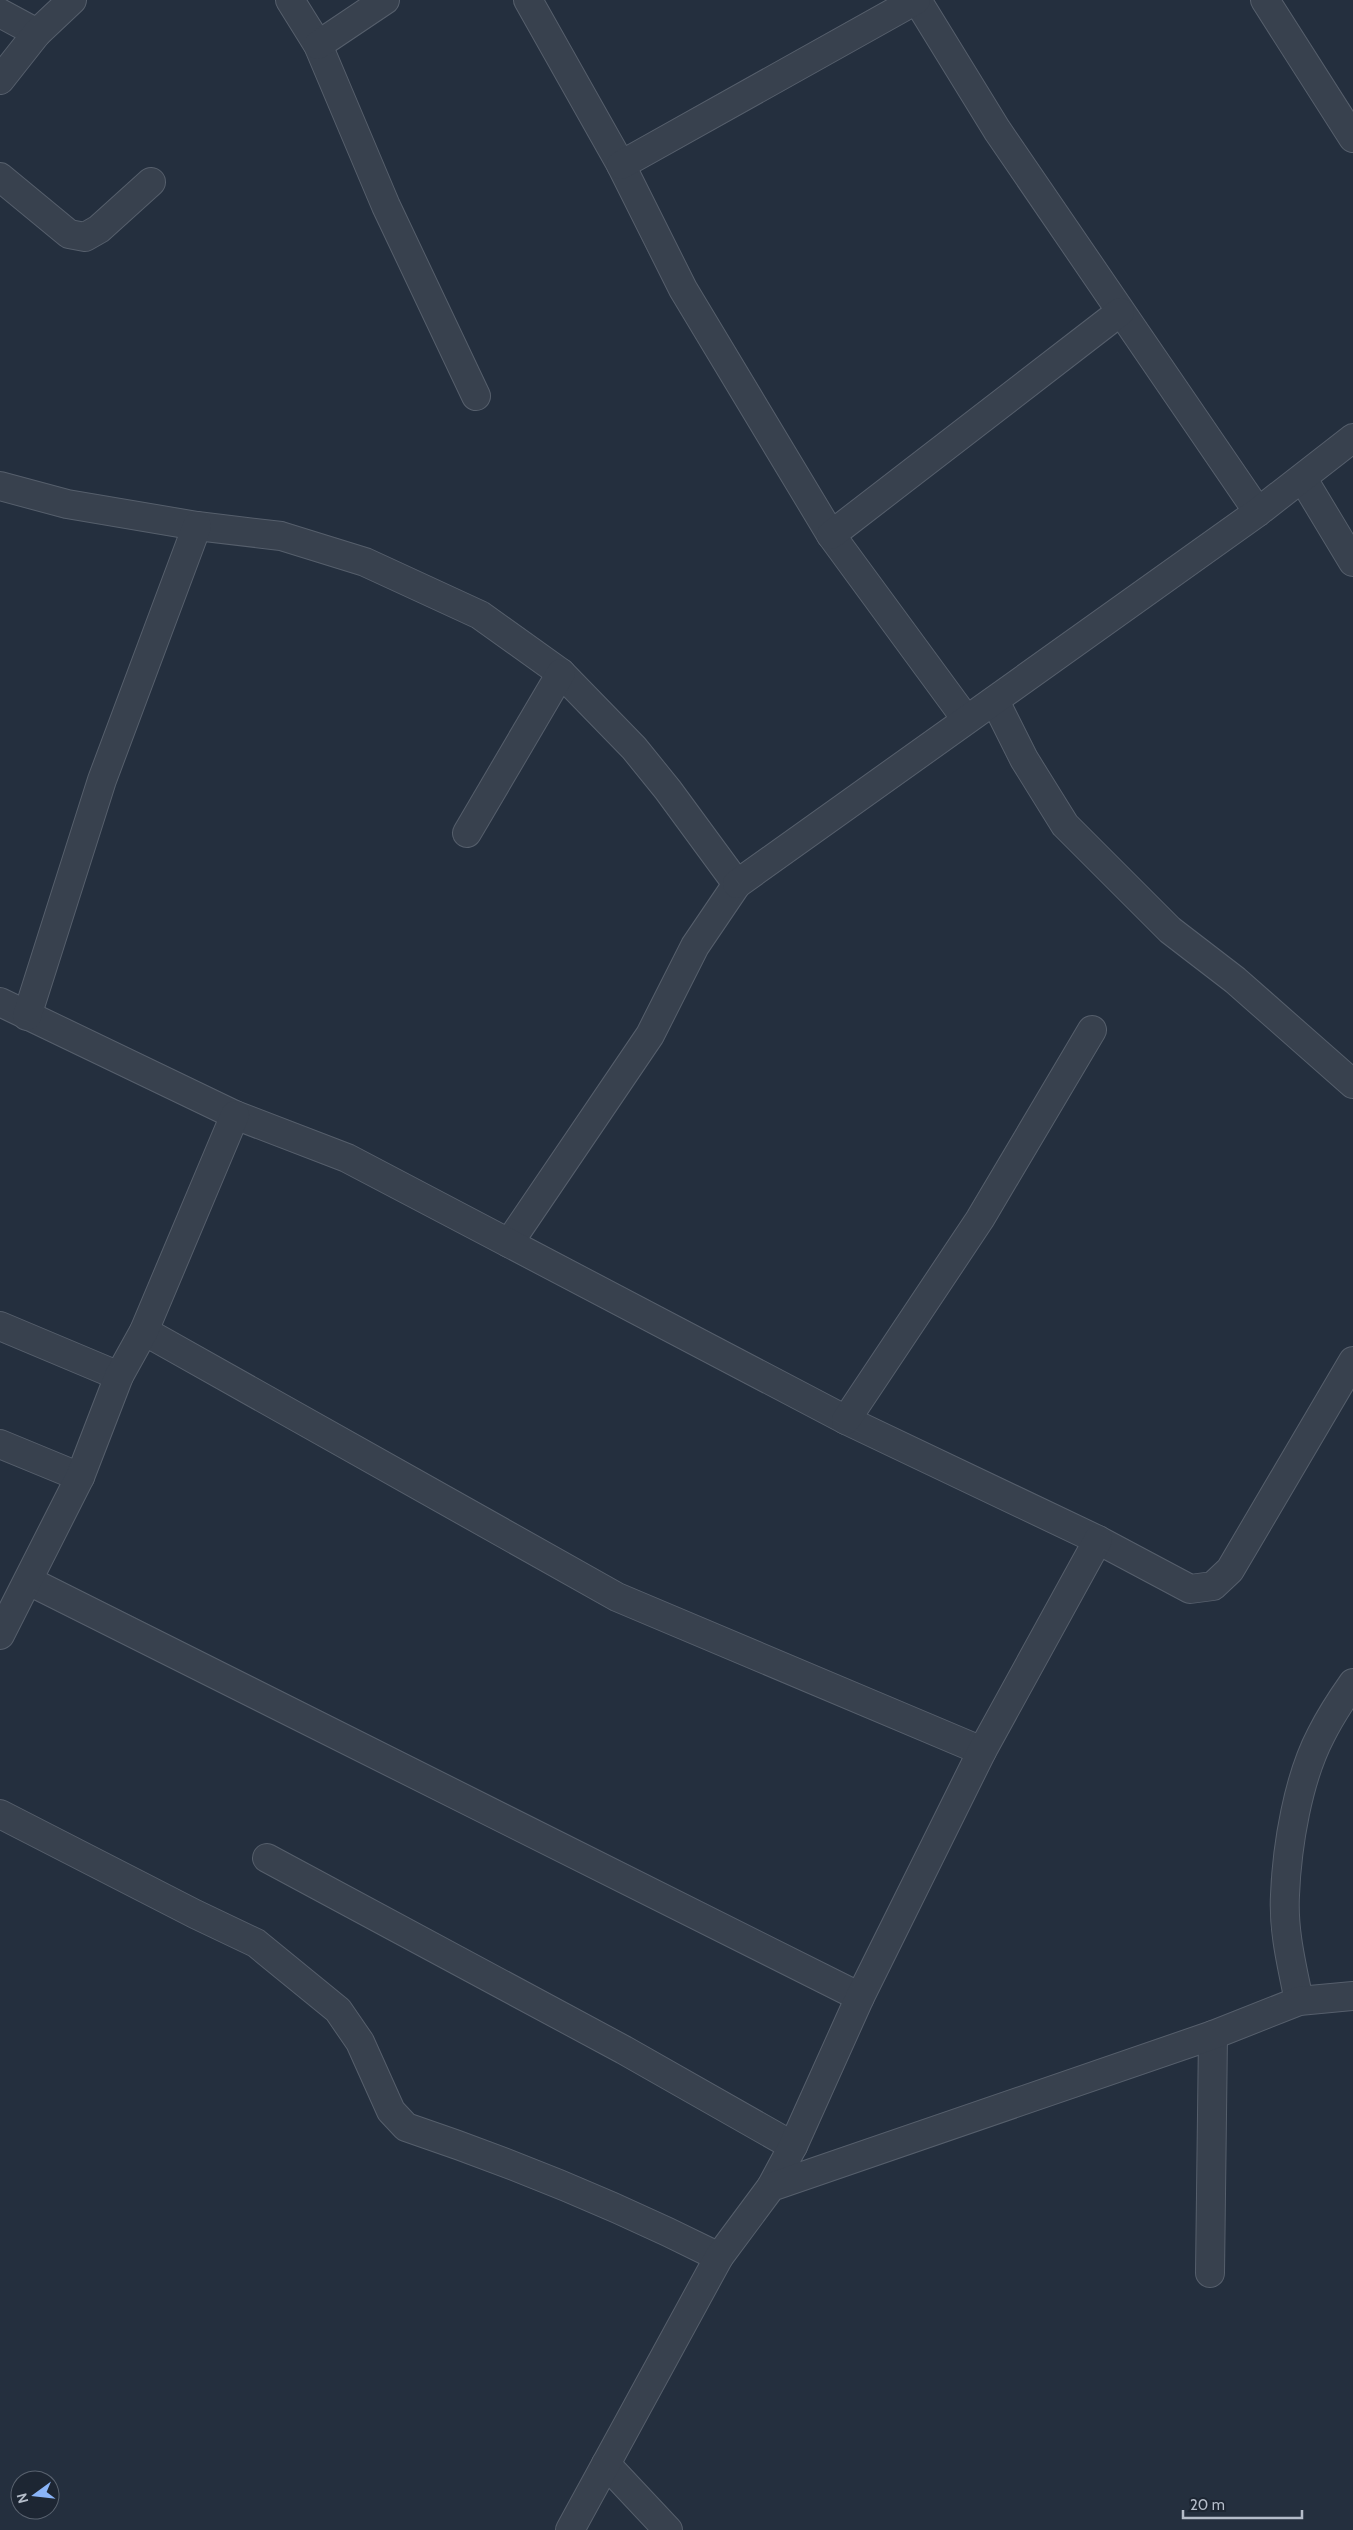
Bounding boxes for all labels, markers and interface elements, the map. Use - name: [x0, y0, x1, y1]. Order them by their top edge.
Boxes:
- north arrow: [10, 2470, 60, 2520]
- scale bar: [1183, 2488, 1302, 2520]
- text: N: [12, 2491, 32, 2505]
- text: 20 m: [1190, 2496, 1225, 2514]

